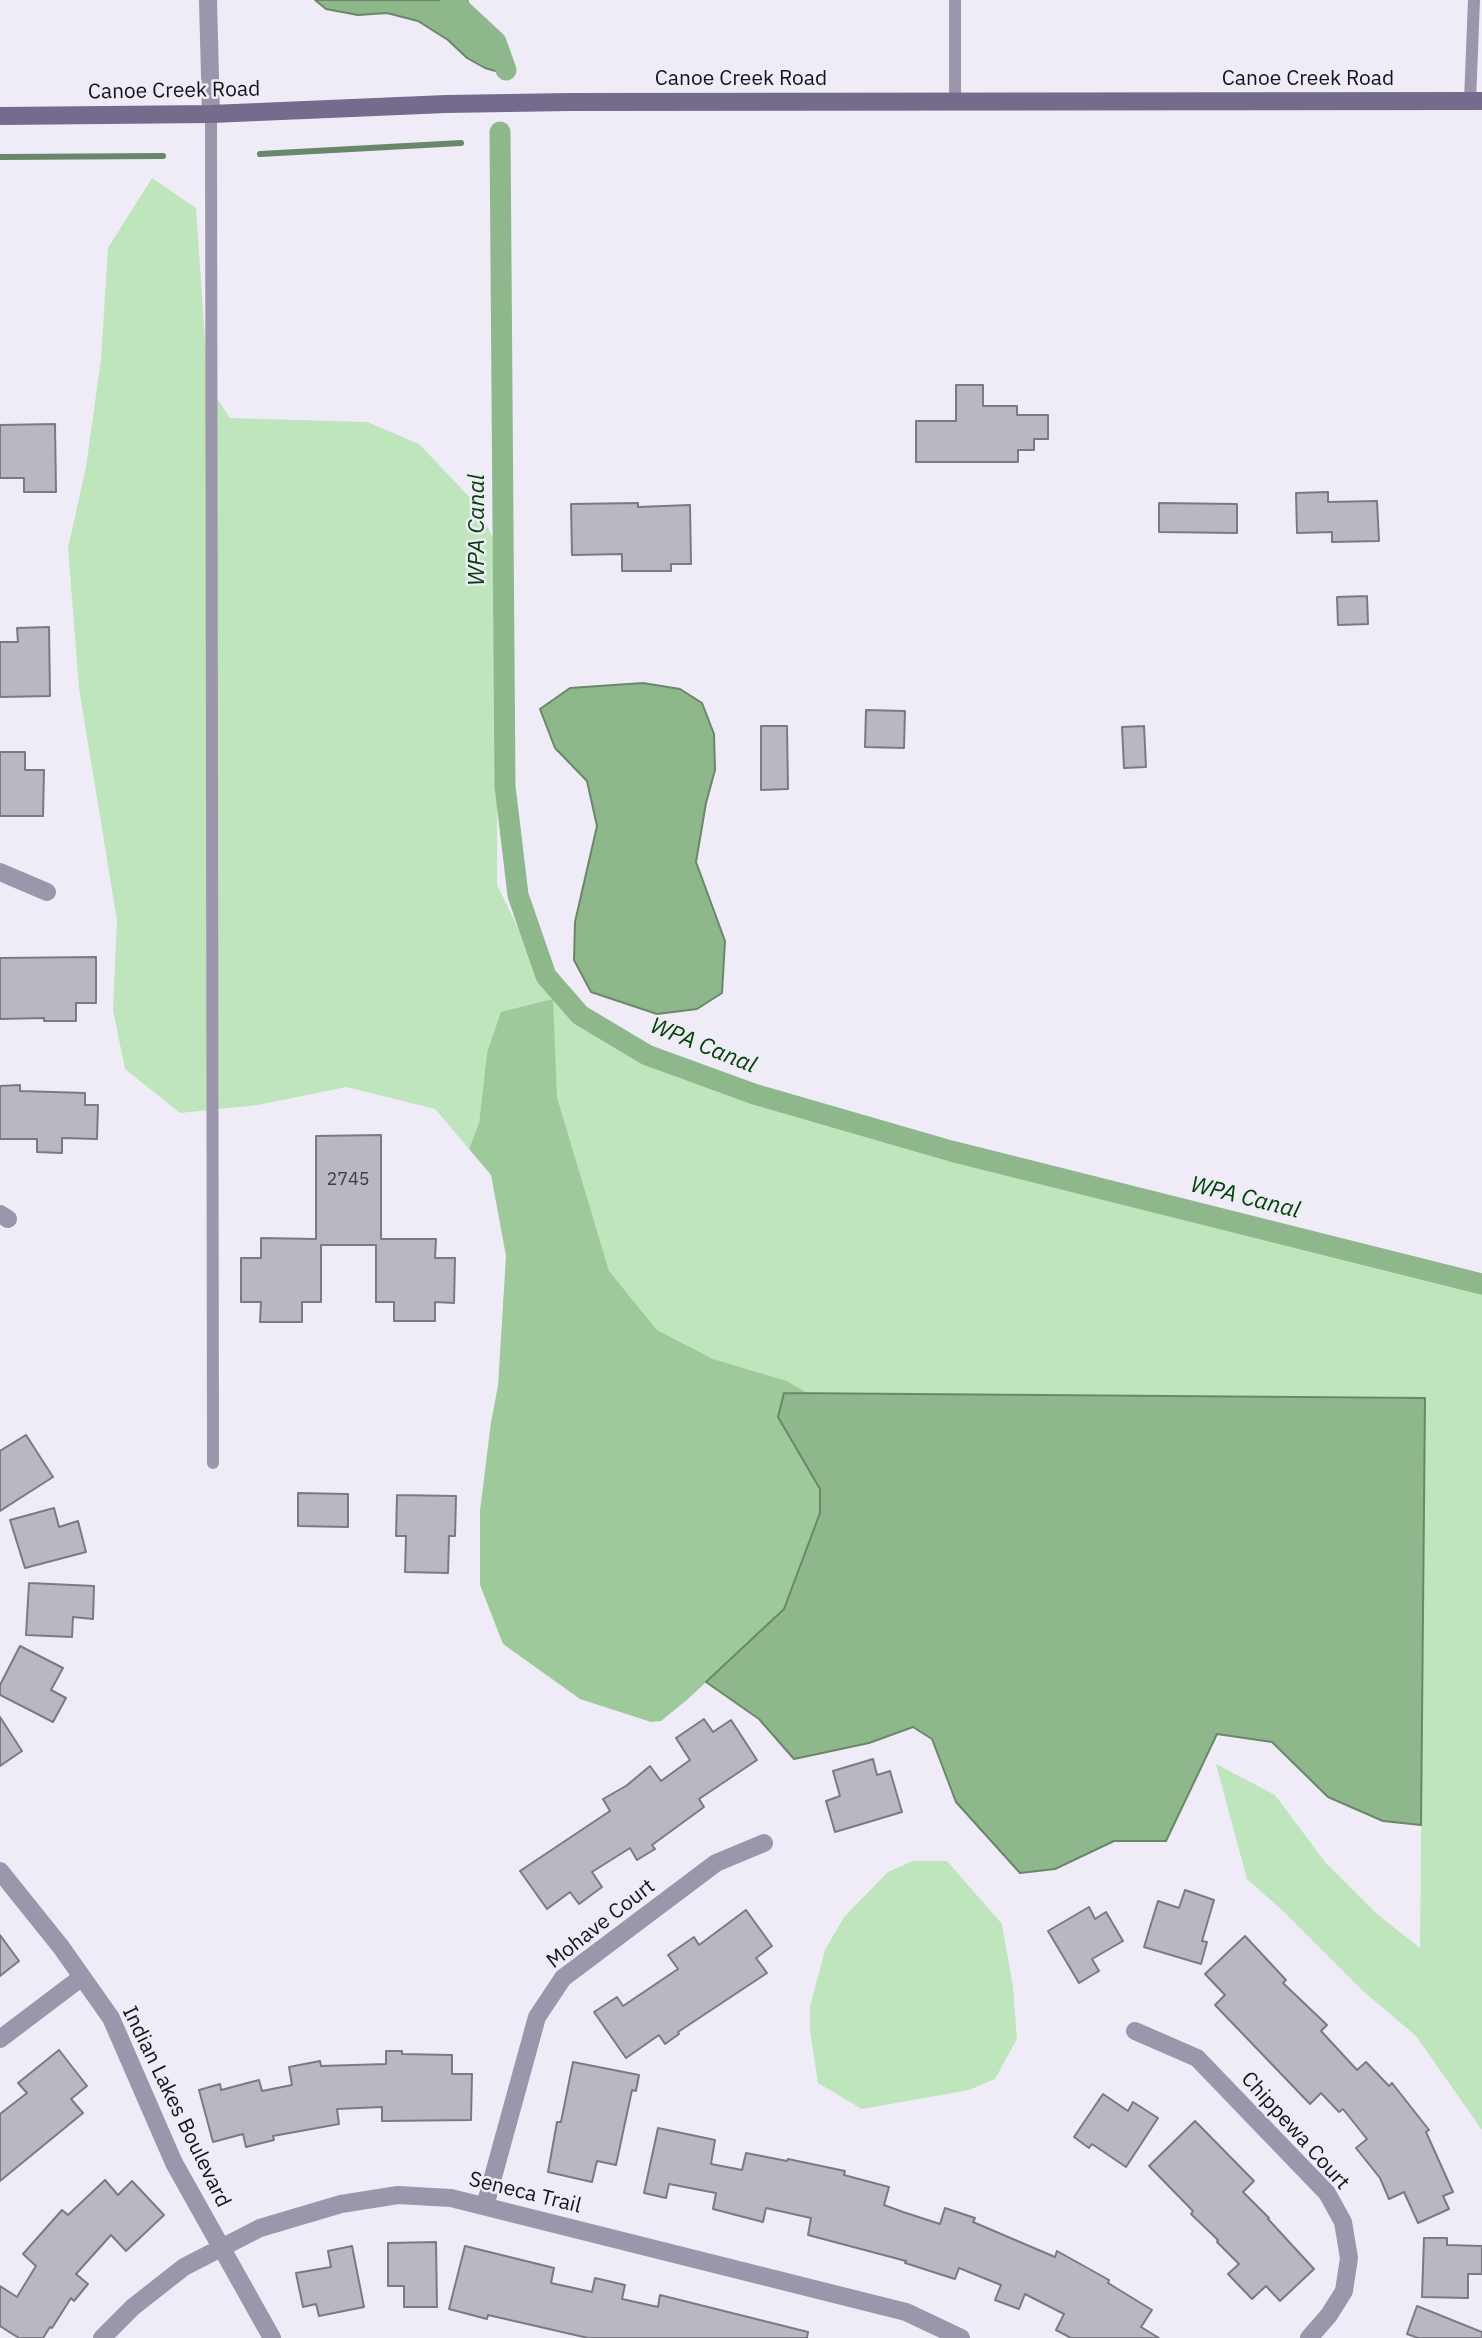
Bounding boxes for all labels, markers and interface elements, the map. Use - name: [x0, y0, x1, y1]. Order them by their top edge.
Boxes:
- street label: Canoe Creek Road: [655, 66, 827, 92]
- street label: Canoe Creek Road: [1222, 66, 1394, 92]
- street label: Canoe Creek Road: [88, 77, 260, 105]
- water label: WPA Canal: [463, 474, 491, 586]
- water label: WPA Canal: [646, 1012, 760, 1080]
- house number: 2745: [326, 1169, 370, 1191]
- water label: WPA Canal: [1187, 1171, 1303, 1225]
- street label: Mohave Court: [542, 1874, 660, 1974]
- street label: Indian Lakes Boulevard: [116, 2002, 236, 2212]
- street label: Chippewa Court: [1235, 2067, 1355, 2195]
- street label: Seneca Trail: [466, 2167, 584, 2219]

